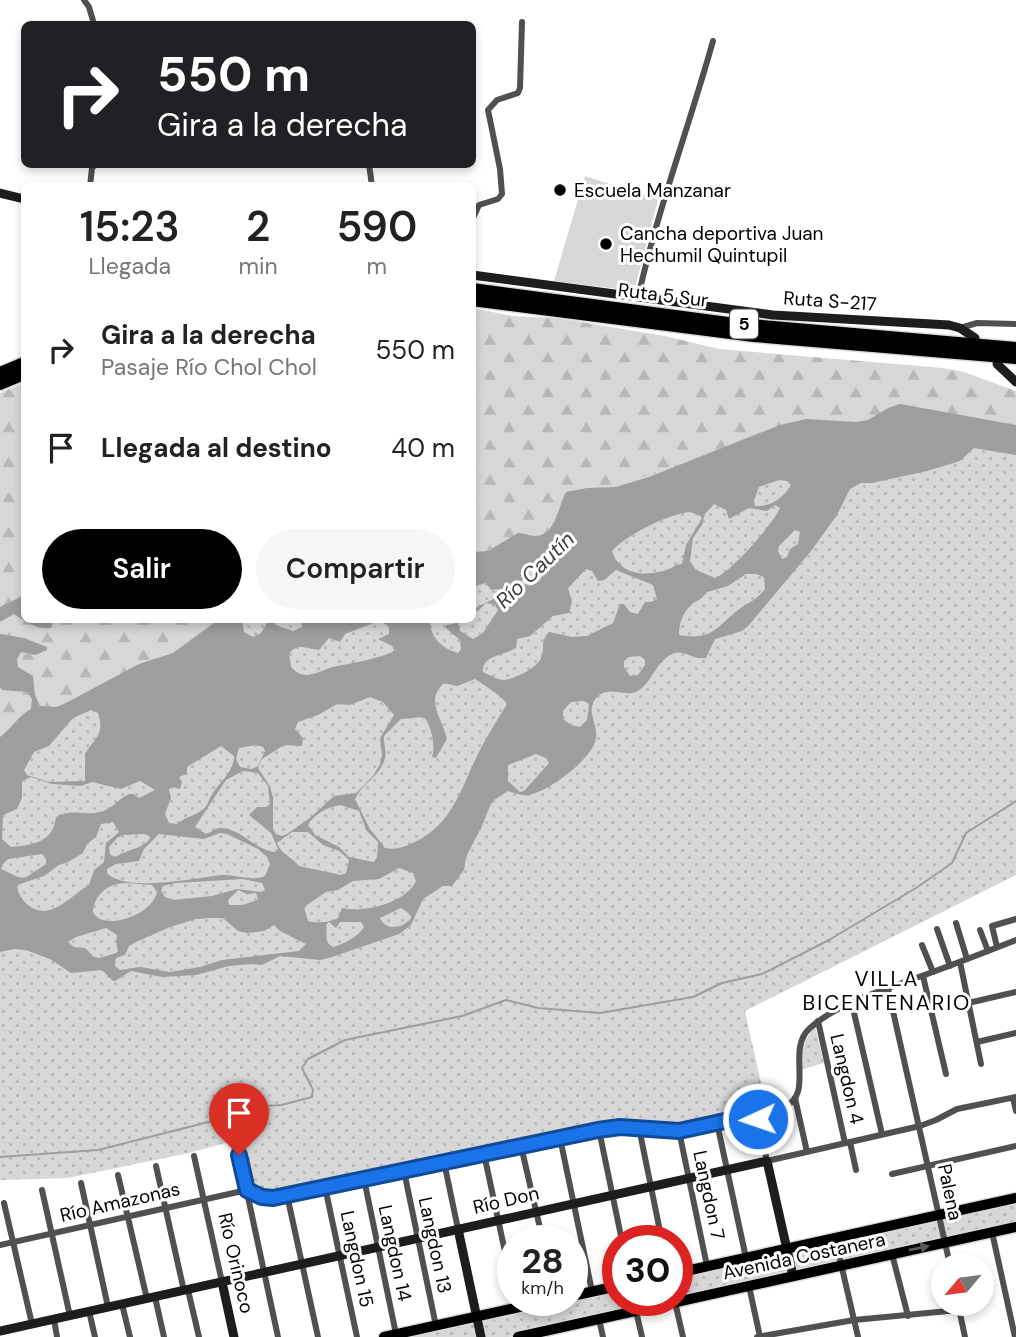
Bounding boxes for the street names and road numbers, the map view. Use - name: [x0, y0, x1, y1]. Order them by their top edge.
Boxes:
- street label: Ruta 5 Sur: [617, 277, 709, 313]
- street label: Ruta S-217: [783, 285, 877, 317]
- road number: 5: [730, 310, 758, 338]
- street label: Langdon 4: [824, 1031, 870, 1127]
- street label: Langdon 7: [687, 1148, 731, 1242]
- street label: Palena: [932, 1161, 968, 1223]
- street label: Río Amazonas: [58, 1176, 182, 1228]
- street label: Río Don: [471, 1180, 541, 1220]
- street label: Langdon 13: [413, 1195, 457, 1295]
- street label: Langdon 14: [373, 1202, 417, 1304]
- street label: Langdon 15: [335, 1208, 379, 1310]
- street label: Río Orinoco: [212, 1210, 260, 1316]
- street label: Avenida Costanera: [720, 1227, 888, 1285]

